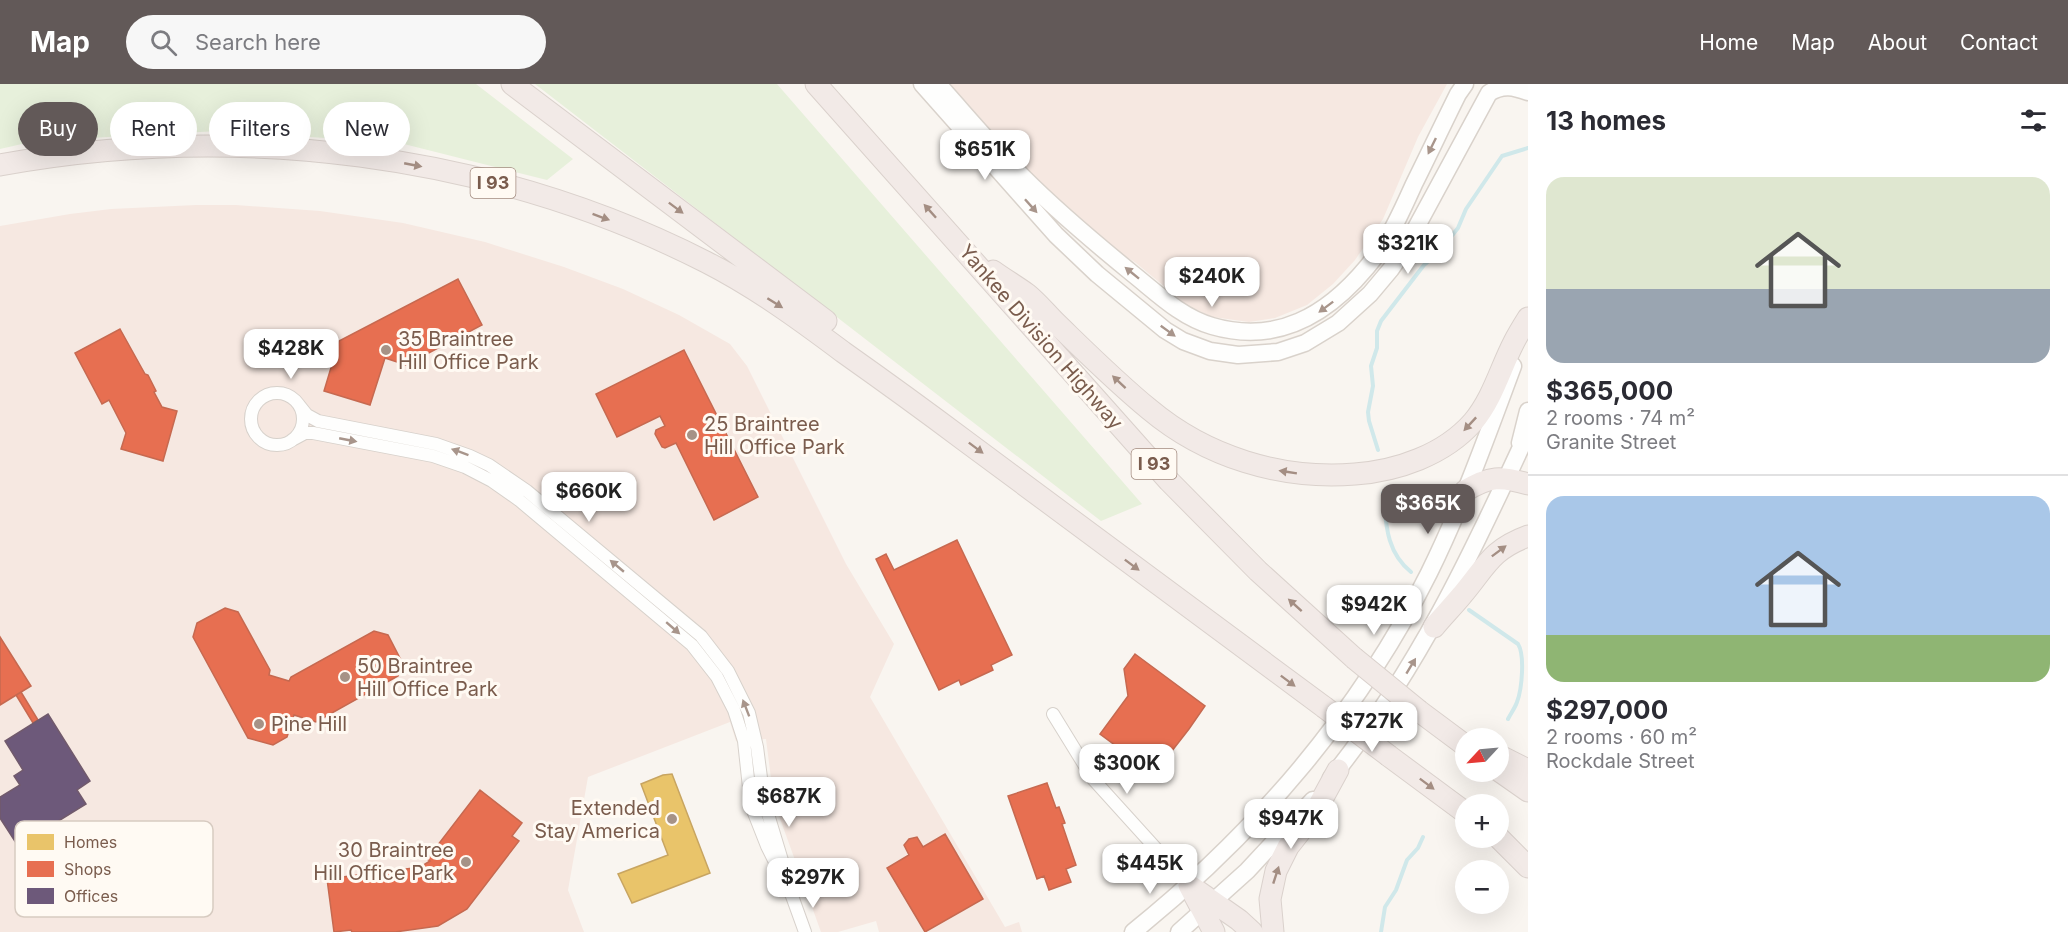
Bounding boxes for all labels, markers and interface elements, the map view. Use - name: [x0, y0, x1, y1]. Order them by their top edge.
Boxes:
- search box: [126, 15, 546, 69]
- text: Map: [30, 25, 90, 59]
- icon: search: [147, 26, 180, 59]
- text: Search here: [195, 29, 321, 55]
- text: Home: [1699, 30, 1758, 55]
- text: Map: [1791, 30, 1835, 55]
- text: About: [1868, 30, 1927, 55]
- text: Contact: [1960, 30, 2038, 55]
- chip: Buy: [18, 102, 98, 156]
- chip: Rent: [110, 102, 197, 156]
- chip: Filters: [209, 102, 311, 156]
- chip: New: [323, 102, 410, 156]
- icon: filters: [2017, 104, 2050, 137]
- text: 13 homes: [1546, 105, 1666, 136]
- pin: $651K: [943, 130, 1027, 181]
- text: $651K: [954, 137, 1016, 161]
- one-way arrow: [1428, 138, 1437, 155]
- one-way arrow: [404, 161, 423, 170]
- road number: I 93: [470, 168, 516, 198]
- one-way arrow: [1024, 198, 1037, 213]
- one-way arrow: [667, 202, 683, 214]
- one-way arrow: [923, 204, 937, 219]
- one-way arrow: [592, 213, 610, 223]
- icon: home: [1744, 216, 1852, 324]
- pin: $321K: [1366, 224, 1450, 275]
- text: $321K: [1377, 231, 1439, 255]
- street label: Yankee Division Highway: [954, 240, 1128, 434]
- pin: $240K: [1170, 257, 1254, 308]
- text: $240K: [1179, 264, 1245, 288]
- one-way arrow: [1125, 268, 1140, 280]
- one-way arrow: [767, 297, 783, 308]
- one-way arrow: [1318, 301, 1334, 313]
- one-way arrow: [1160, 325, 1175, 337]
- place label: 35 Braintree Hill Office Park: [398, 327, 539, 374]
- pin: $428K: [249, 329, 333, 380]
- text: $428K: [258, 336, 324, 360]
- marker: 35 Braintree Hill Office Park: [379, 343, 393, 357]
- text: $365,000: [1546, 375, 1673, 406]
- one-way arrow: [1113, 376, 1127, 390]
- text: 2 rooms · 74 m²: [1546, 406, 1695, 430]
- place label: 25 Braintree Hill Office Park: [704, 412, 845, 459]
- one-way arrow: [1464, 416, 1477, 431]
- marker: 25 Braintree Hill Office Park: [685, 428, 699, 442]
- text: Granite Street: [1546, 430, 1676, 454]
- one-way arrow: [339, 436, 358, 445]
- one-way arrow: [967, 442, 983, 454]
- one-way arrow: [451, 447, 469, 456]
- road number: I 93: [1132, 449, 1176, 479]
- one-way arrow: [1279, 468, 1298, 477]
- pin: $660K: [547, 472, 631, 523]
- text: $660K: [556, 479, 622, 503]
- pin: $365K: [1386, 484, 1470, 535]
- text: $365K: [1395, 491, 1461, 515]
- icon: home: [1744, 535, 1852, 643]
- one-way arrow: [1491, 545, 1507, 557]
- one-way arrow: [1124, 558, 1140, 571]
- one-way arrow: [609, 559, 625, 572]
- pin: $942K: [1332, 585, 1416, 636]
- text: $942K: [1341, 592, 1407, 616]
- one-way arrow: [1288, 599, 1303, 612]
- one-way arrow: [665, 621, 680, 634]
- place label: 50 Braintree Hill Office Park: [357, 654, 498, 701]
- one-way arrow: [1405, 658, 1416, 674]
- marker: 50 Braintree Hill Office Park: [338, 670, 352, 684]
- one-way arrow: [1280, 675, 1296, 687]
- text: $297,000: [1546, 694, 1668, 725]
- one-way arrow: [741, 699, 751, 717]
- pin: $727K: [1330, 702, 1414, 753]
- text: $727K: [1340, 709, 1404, 733]
- place label: Pine Hill: [271, 712, 347, 736]
- marker: Pine Hill: [252, 717, 266, 731]
- text: 2 rooms · 60 m²: [1546, 725, 1697, 749]
- north arrow: [1455, 728, 1509, 782]
- map controls: [1455, 728, 1509, 914]
- pin: $300K: [1085, 744, 1169, 795]
- text: Rockdale Street: [1546, 749, 1695, 773]
- text: $300K: [1093, 751, 1161, 775]
- pin: $687K: [747, 777, 831, 828]
- one-way arrow: [1420, 778, 1435, 790]
- text: $687K: [756, 784, 822, 808]
- button: +: [1455, 794, 1509, 848]
- place label: Extended Stay America: [534, 796, 660, 843]
- pin: $947K: [1249, 799, 1333, 850]
- text: $947K: [1258, 806, 1324, 830]
- marker: Extended Stay America: [665, 812, 679, 826]
- legend: [15, 821, 213, 917]
- text: Homes: [64, 832, 117, 852]
- place label: 30 Braintree Hill Office Park: [313, 838, 454, 885]
- pin: $445K: [1108, 844, 1192, 895]
- text: $445K: [1116, 851, 1184, 875]
- marker: 30 Braintree Hill Office Park: [459, 855, 473, 869]
- pin: $297K: [771, 858, 855, 909]
- text: Shops: [64, 859, 112, 879]
- button: −: [1455, 860, 1509, 914]
- text: $297K: [781, 865, 845, 889]
- one-way arrow: [1271, 866, 1281, 884]
- text: Offices: [64, 886, 118, 906]

